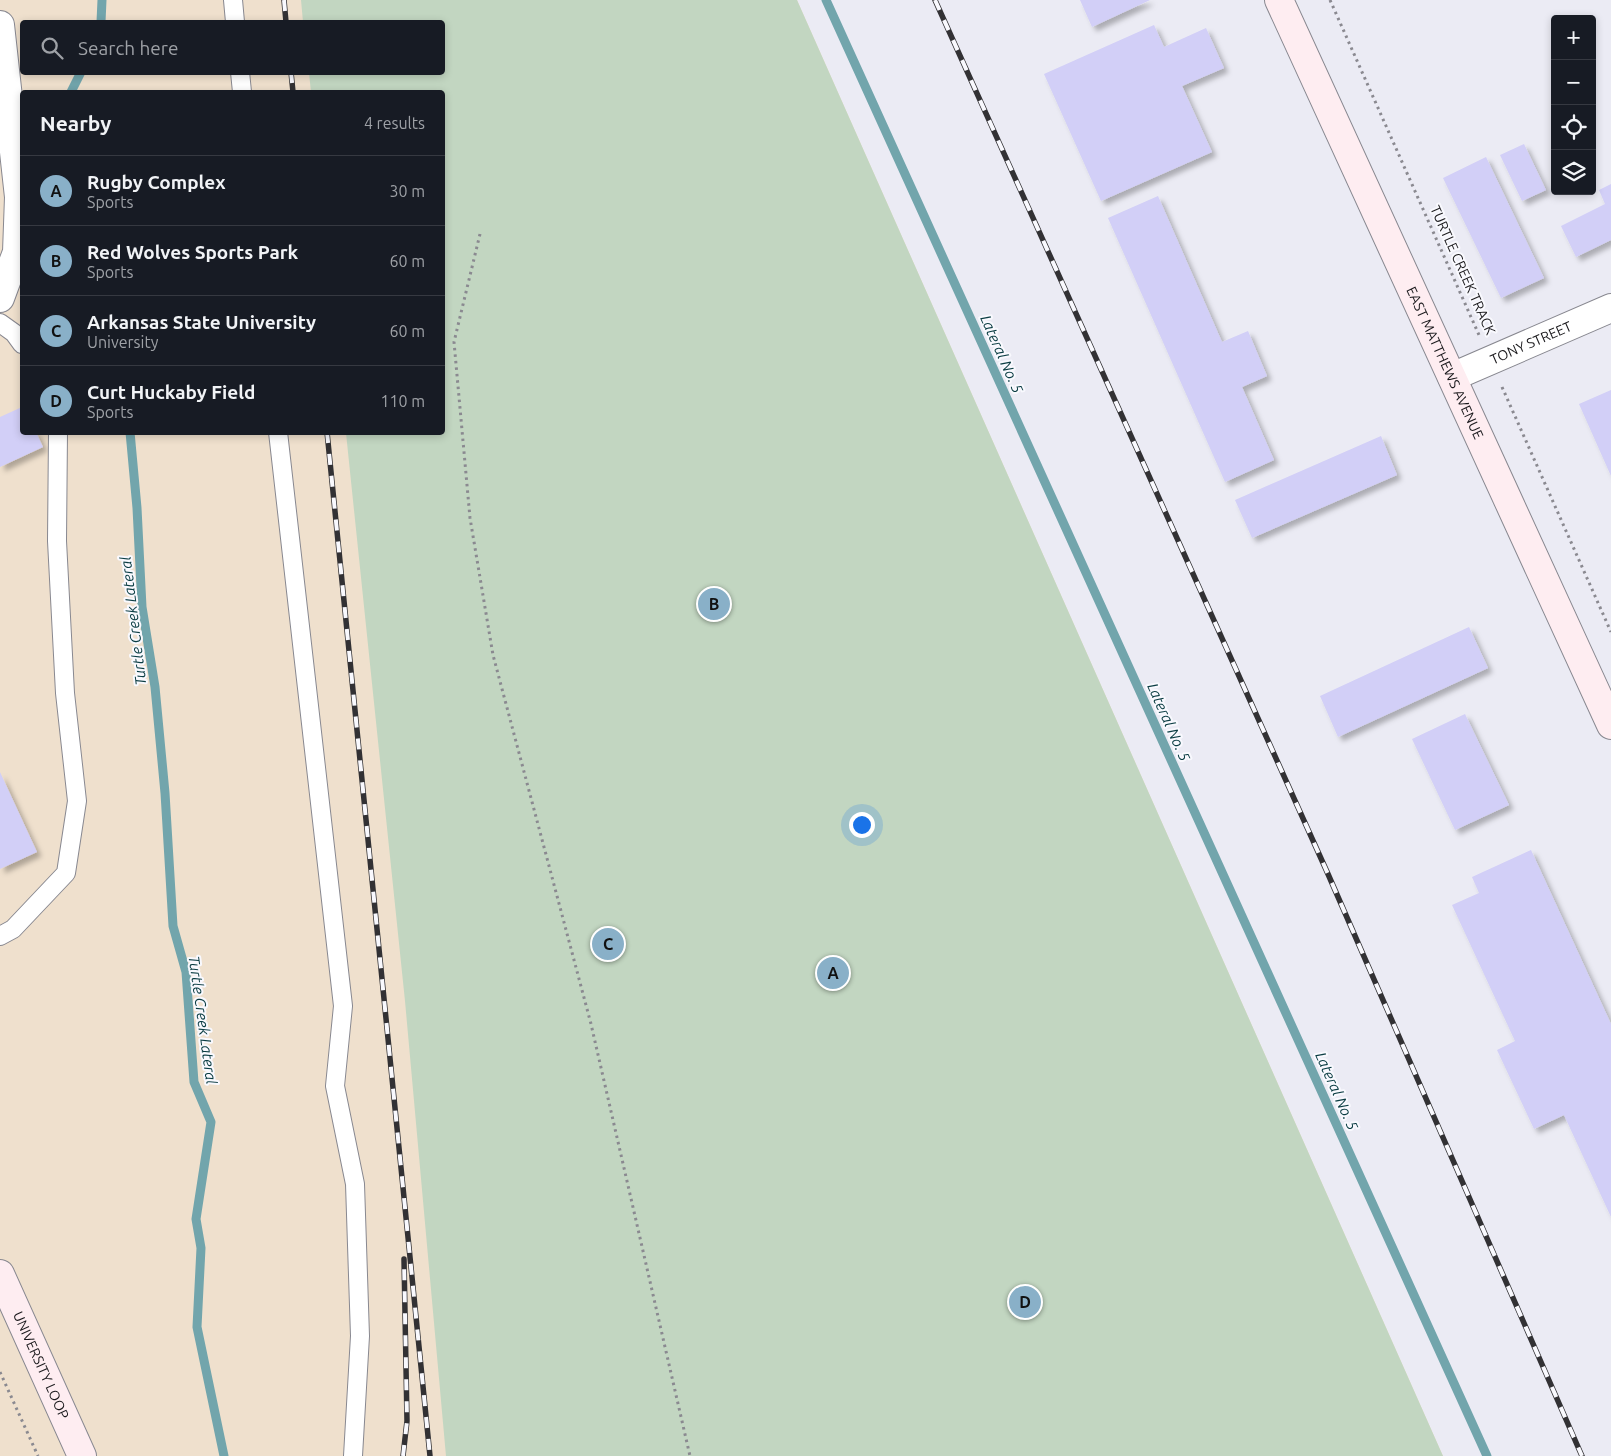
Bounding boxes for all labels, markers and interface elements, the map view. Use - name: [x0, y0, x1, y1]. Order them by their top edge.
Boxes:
- map controls: [1551, 15, 1596, 195]
- button: +: [1551, 15, 1596, 60]
- search box: [20, 20, 445, 75]
- icon: search: [38, 34, 66, 62]
- text: Search here: [78, 37, 178, 59]
- button: −: [1551, 60, 1596, 105]
- button: locate: [1551, 105, 1596, 150]
- text: Nearby: [40, 111, 111, 135]
- text: 4 results: [364, 114, 425, 132]
- button: layers: [1551, 150, 1596, 195]
- text: Rugby Complex: [87, 171, 226, 193]
- text: A: [50, 182, 62, 200]
- text: 30 m: [389, 182, 425, 200]
- text: Sports: [87, 193, 133, 211]
- street label: TURTLE CREEK TRACK: [1427, 203, 1499, 338]
- text: Red Wolves Sports Park: [87, 241, 298, 263]
- text: B: [51, 252, 61, 270]
- text: 60 m: [389, 252, 425, 270]
- text: Sports: [87, 263, 133, 281]
- street label: EAST MATTHEWS AVENUE: [1403, 284, 1487, 442]
- text: Arkansas State University: [87, 311, 316, 333]
- water label: Lateral No. 5: [977, 312, 1027, 396]
- street label: TONY STREET: [1488, 318, 1574, 367]
- text: C: [51, 322, 61, 340]
- text: 60 m: [389, 322, 425, 340]
- text: University: [87, 333, 158, 351]
- text: Curt Huckaby Field: [87, 381, 255, 403]
- text: D: [50, 392, 62, 410]
- text: 110 m: [380, 392, 425, 410]
- text: Sports: [87, 403, 133, 421]
- water label: Turtle Creek Lateral: [117, 555, 149, 686]
- pin: B: [698, 585, 730, 623]
- water label: Lateral No. 5: [1144, 680, 1194, 764]
- your location: [849, 812, 875, 838]
- pin: C: [592, 925, 624, 963]
- pin: A: [817, 954, 849, 992]
- water label: Turtle Creek Lateral: [186, 955, 221, 1086]
- water label: Lateral No. 5: [1312, 1049, 1362, 1133]
- pin: D: [1009, 1283, 1041, 1321]
- street label: UNIVERSITY LOOP: [10, 1309, 72, 1421]

